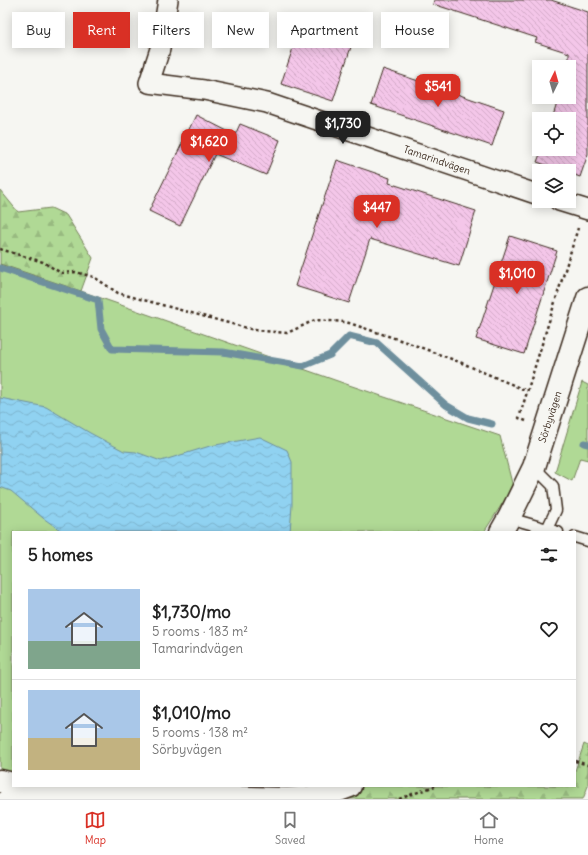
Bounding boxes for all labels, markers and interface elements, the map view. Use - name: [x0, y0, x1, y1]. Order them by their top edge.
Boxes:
- chip: Buy: [12, 12, 65, 48]
- chip: Rent: [73, 12, 130, 48]
- chip: Filters: [138, 12, 204, 48]
- chip: New: [212, 12, 269, 48]
- chip: Apartment: [277, 12, 373, 48]
- chip: House: [381, 12, 449, 48]
- north arrow: [532, 60, 576, 104]
- map controls: [532, 60, 576, 208]
- pin: $541: [414, 74, 462, 108]
- text: $541: [424, 78, 452, 95]
- pin: $1,730: [310, 111, 376, 145]
- button: locate: [532, 112, 576, 156]
- text: $1,730: [324, 115, 362, 132]
- pin: $1,620: [176, 129, 242, 163]
- text: $1,620: [190, 133, 228, 150]
- street label: Tamarindvägen: [402, 142, 472, 178]
- button: layers: [532, 164, 576, 208]
- pin: $447: [353, 195, 401, 229]
- text: $447: [363, 199, 391, 216]
- pin: $1,010: [484, 261, 550, 295]
- text: $1,010: [498, 265, 536, 282]
- street label: Sörbyvägen: [536, 389, 565, 445]
- text: 5 homes: [28, 544, 93, 566]
- icon: filters: [538, 544, 560, 566]
- text: $1,730/mo: [152, 601, 231, 623]
- icon: home: [60, 605, 108, 653]
- icon: heart: [538, 618, 560, 640]
- text: 5 rooms · 183 m²: [152, 623, 248, 640]
- text: Tamarindvägen: [152, 640, 243, 657]
- text: $1,010/mo: [152, 702, 231, 724]
- icon: home: [60, 706, 108, 754]
- icon: heart: [538, 719, 560, 741]
- text: 5 rooms · 138 m²: [152, 724, 248, 741]
- text: Sörbyvägen: [152, 741, 222, 758]
- tab: Map: [84, 809, 106, 847]
- tab: Saved: [275, 809, 305, 847]
- tab: Home: [474, 809, 504, 847]

